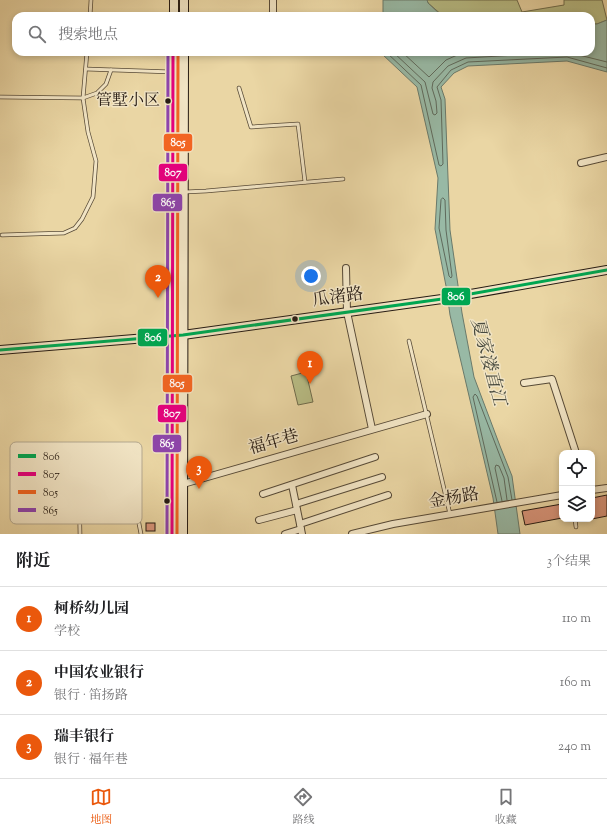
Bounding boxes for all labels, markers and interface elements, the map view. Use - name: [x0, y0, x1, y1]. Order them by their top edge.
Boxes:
- search box: [12, 12, 595, 56]
- icon: search: [26, 23, 48, 45]
- text: 搜索地点: [58, 25, 118, 46]
- place label: 管墅小区: [96, 90, 160, 113]
- marker: 管墅小区: [163, 96, 173, 106]
- line badge: 805: [163, 133, 193, 152]
- text: 805: [170, 135, 186, 151]
- line badge: 807: [158, 163, 188, 182]
- text: 807: [165, 165, 182, 181]
- line badge: 865: [152, 193, 183, 212]
- text: 865: [161, 195, 176, 211]
- pin: 2: [145, 265, 171, 298]
- your location: [301, 266, 321, 286]
- street label: 瓜渚路: [311, 283, 365, 313]
- line badge: 806: [441, 287, 471, 306]
- text: 806: [448, 289, 465, 305]
- unlabelled marker: [290, 314, 300, 324]
- water label: 夏家溇直江: [463, 315, 512, 412]
- line badge: 806: [137, 328, 168, 347]
- text: 806: [145, 330, 162, 346]
- pin: 1: [297, 351, 323, 384]
- line badge: 805: [162, 374, 193, 393]
- text: 805: [169, 376, 185, 392]
- line badge: 807: [157, 404, 187, 423]
- text: 807: [164, 406, 181, 422]
- street label: 福年巷: [246, 424, 302, 462]
- line badge: 865: [152, 434, 182, 453]
- text: 865: [160, 436, 175, 452]
- legend: [10, 442, 142, 524]
- text: 806: [43, 449, 60, 465]
- map controls: [559, 450, 595, 522]
- button: locate: [559, 450, 595, 486]
- pin: 3: [186, 456, 212, 489]
- text: 807: [43, 467, 60, 483]
- street label: 金杨路: [427, 483, 481, 515]
- text: 805: [43, 485, 58, 501]
- button: layers: [559, 486, 595, 522]
- unlabelled marker: [162, 496, 172, 506]
- text: 865: [43, 503, 58, 519]
- text: 附近: [16, 550, 50, 574]
- text: 3个结果: [547, 553, 591, 571]
- text: 柯桥幼儿园: [54, 599, 129, 620]
- text: 1: [27, 610, 31, 628]
- text: 110 m: [562, 610, 591, 628]
- text: 学校: [54, 623, 80, 641]
- text: 中国农业银行: [54, 663, 144, 684]
- text: 2: [26, 674, 32, 692]
- text: 160 m: [560, 674, 591, 692]
- text: 银行 · 笛扬路: [54, 687, 128, 705]
- text: 瑞丰银行: [54, 727, 114, 748]
- text: 3: [26, 738, 32, 756]
- text: 240 m: [558, 738, 591, 756]
- text: 银行 · 福年巷: [54, 751, 128, 769]
- tab: 地图: [90, 786, 112, 828]
- tab: 路线: [292, 786, 314, 828]
- tab: 收藏: [495, 786, 517, 828]

